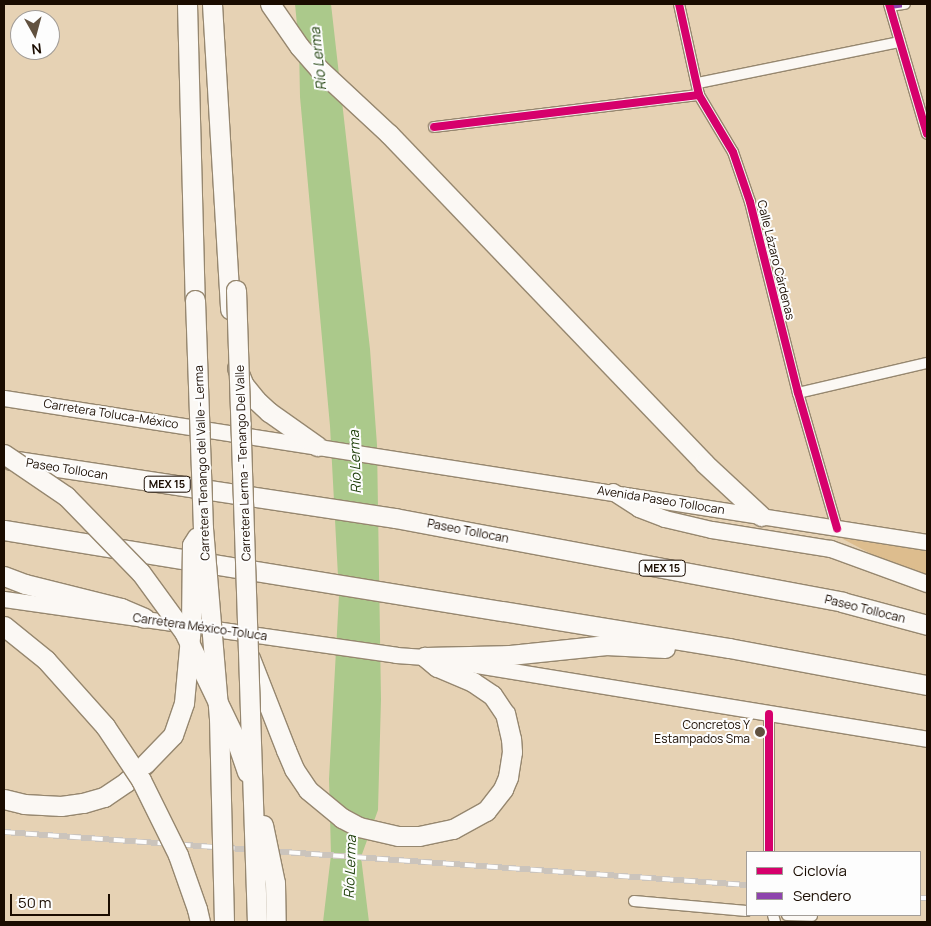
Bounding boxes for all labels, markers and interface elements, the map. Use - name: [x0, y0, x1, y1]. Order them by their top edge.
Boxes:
- north arrow: [10, 10, 60, 60]
- water label: Río Lerma: [306, 27, 330, 91]
- text: N: [31, 39, 43, 59]
- street label: Calle Lázaro Cárdenas: [754, 199, 798, 321]
- street label: Carretera Tenango del Valle - Lerma: [191, 365, 213, 561]
- street label: Carretera Lerma - Tenango Del Valle: [232, 365, 254, 561]
- street label: Carretera Toluca-México: [42, 396, 180, 432]
- water label: Río Lerma: [346, 430, 364, 494]
- street label: Paseo Tollocan: [25, 455, 109, 483]
- road number: MEX 15: [143, 476, 191, 492]
- street label: Avenida Paseo Tollocan: [596, 483, 726, 517]
- street label: Paseo Tollocan: [426, 516, 510, 546]
- road number: MEX 15: [638, 560, 686, 576]
- street label: Paseo Tollocan: [823, 592, 907, 626]
- street label: Carretera México-Toluca: [132, 610, 268, 644]
- place label: Concretos Y Estampados Sma: [654, 718, 750, 746]
- marker: Concretos Y Estampados Sma: [754, 726, 766, 738]
- water label: Río Lerma: [341, 835, 359, 899]
- legend: [746, 851, 921, 916]
- text: Ciclovía: [793, 860, 847, 881]
- scale bar: [12, 884, 112, 916]
- text: Sendero: [793, 885, 851, 906]
- text: 50 m: [18, 892, 52, 913]

